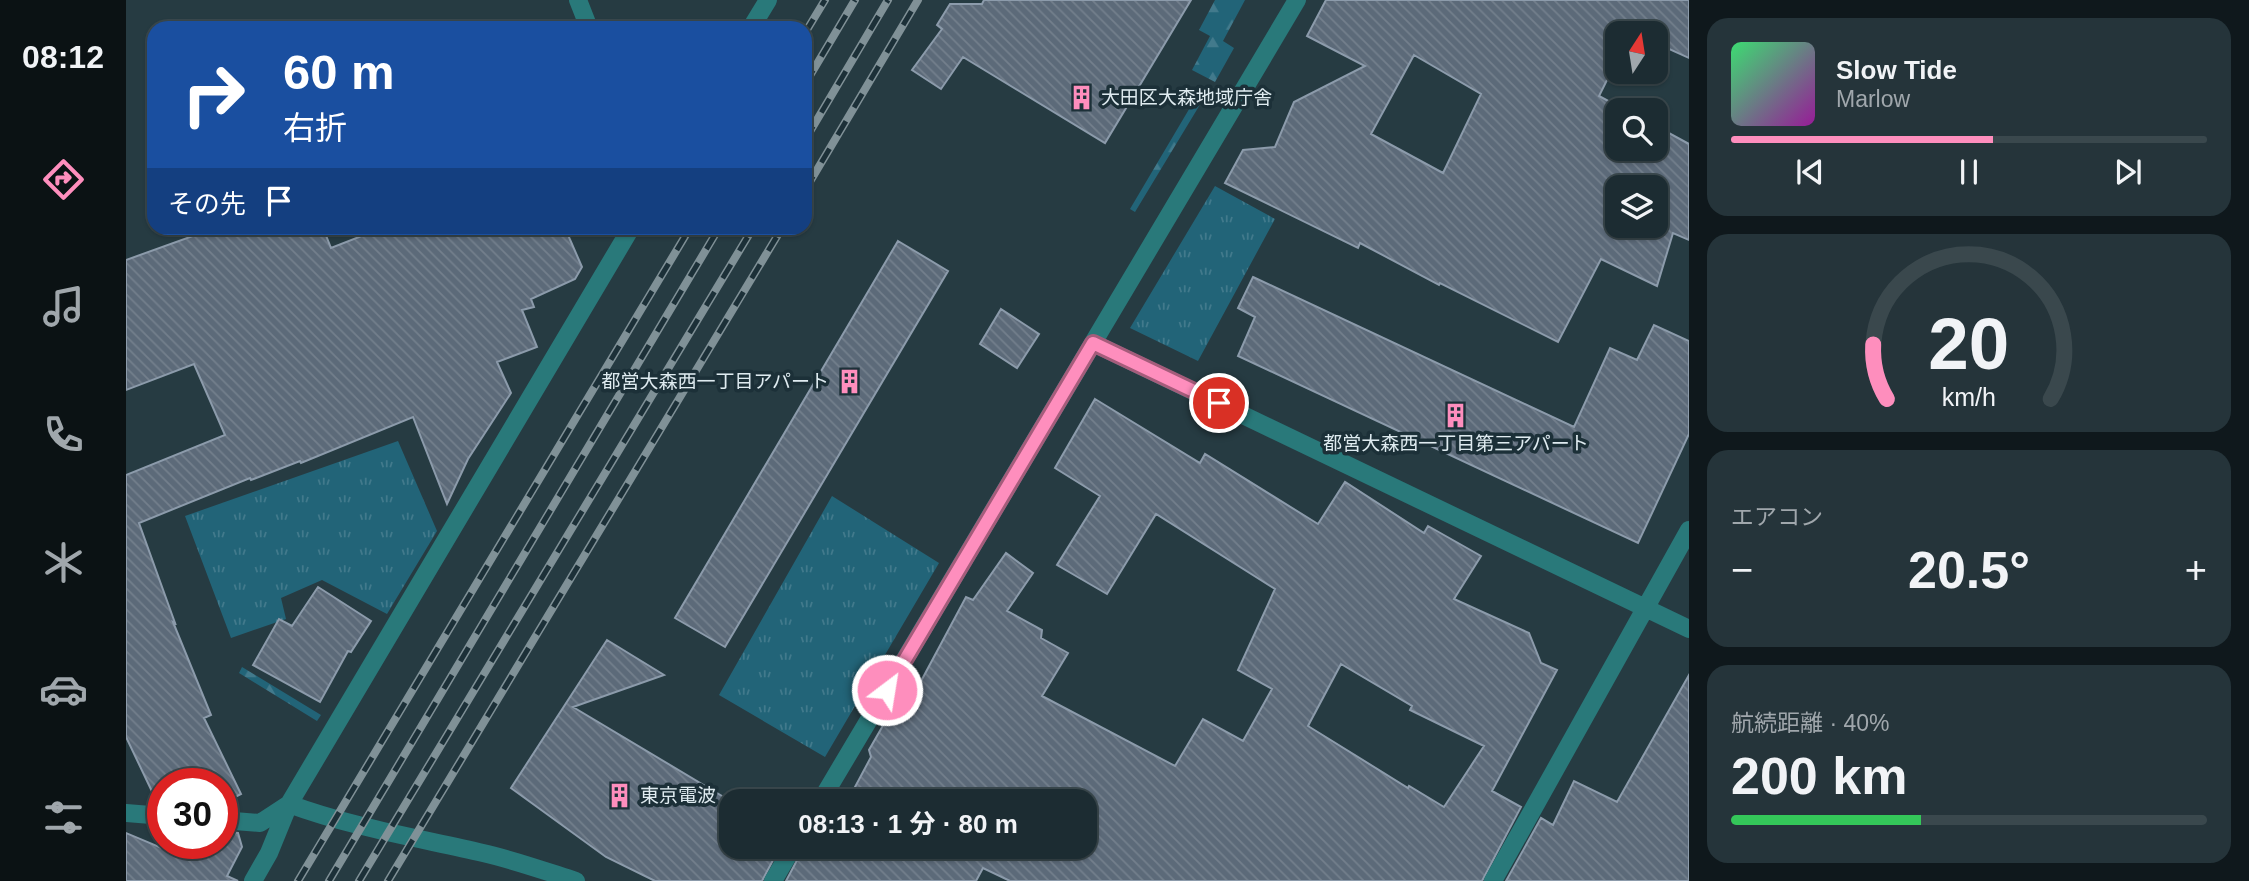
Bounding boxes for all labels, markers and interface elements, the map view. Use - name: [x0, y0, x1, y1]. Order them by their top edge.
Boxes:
- north arrow: [1605, 21, 1668, 84]
- map controls: [1605, 21, 1668, 238]
- text: 08:12: [22, 39, 104, 75]
- text: 60 m: [283, 45, 395, 99]
- icon: right: [168, 49, 259, 140]
- text: Slow Tide: [1836, 55, 1957, 85]
- building icon: 大田区大森地域庁舎: [1067, 83, 1095, 111]
- text: Marlow: [1836, 86, 1910, 112]
- place label: 大田区大森地域庁舎: [1101, 87, 1272, 108]
- button: search: [1605, 98, 1668, 161]
- text: 右折: [283, 110, 347, 146]
- icon: previous: [1791, 153, 1829, 191]
- icon: pause: [1950, 153, 1988, 191]
- icon: next: [2109, 153, 2147, 191]
- icon: directions: [39, 155, 88, 204]
- button: layers: [1605, 175, 1668, 238]
- icon: arrive: [260, 182, 298, 220]
- text: その先: [168, 189, 246, 219]
- icon: music: [39, 282, 88, 331]
- text: 20: [1929, 303, 2009, 384]
- building icon: 都営大森西一丁目アパート: [835, 367, 863, 395]
- place label: 都営大森西一丁目アパート: [601, 371, 829, 392]
- pin: [1189, 373, 1249, 433]
- text: km/h: [1942, 382, 1996, 410]
- icon: arrive: [1200, 384, 1238, 422]
- building icon: 都営大森西一丁目第三アパート: [1442, 401, 1470, 429]
- icon: phone: [39, 410, 88, 459]
- place label: 都営大森西一丁目第三アパート: [1323, 433, 1589, 454]
- text: エアコン: [1731, 504, 1823, 530]
- icon: climate: [39, 538, 88, 587]
- text: 20.5°: [1908, 541, 2030, 599]
- text: −: [1731, 549, 1753, 591]
- text: +: [2185, 549, 2207, 591]
- position arrow: [850, 653, 924, 727]
- icon: car: [39, 665, 88, 714]
- text: 航続距離 · 40%: [1731, 710, 1889, 736]
- text: 200 km: [1731, 747, 1907, 805]
- speed limit sign: 30: [147, 768, 238, 859]
- building icon: 東京電波: [606, 781, 634, 809]
- place label: 東京電波: [640, 785, 716, 806]
- icon: filters: [39, 793, 88, 842]
- text: 08:13 · 1 分 · 80 m: [798, 809, 1018, 839]

